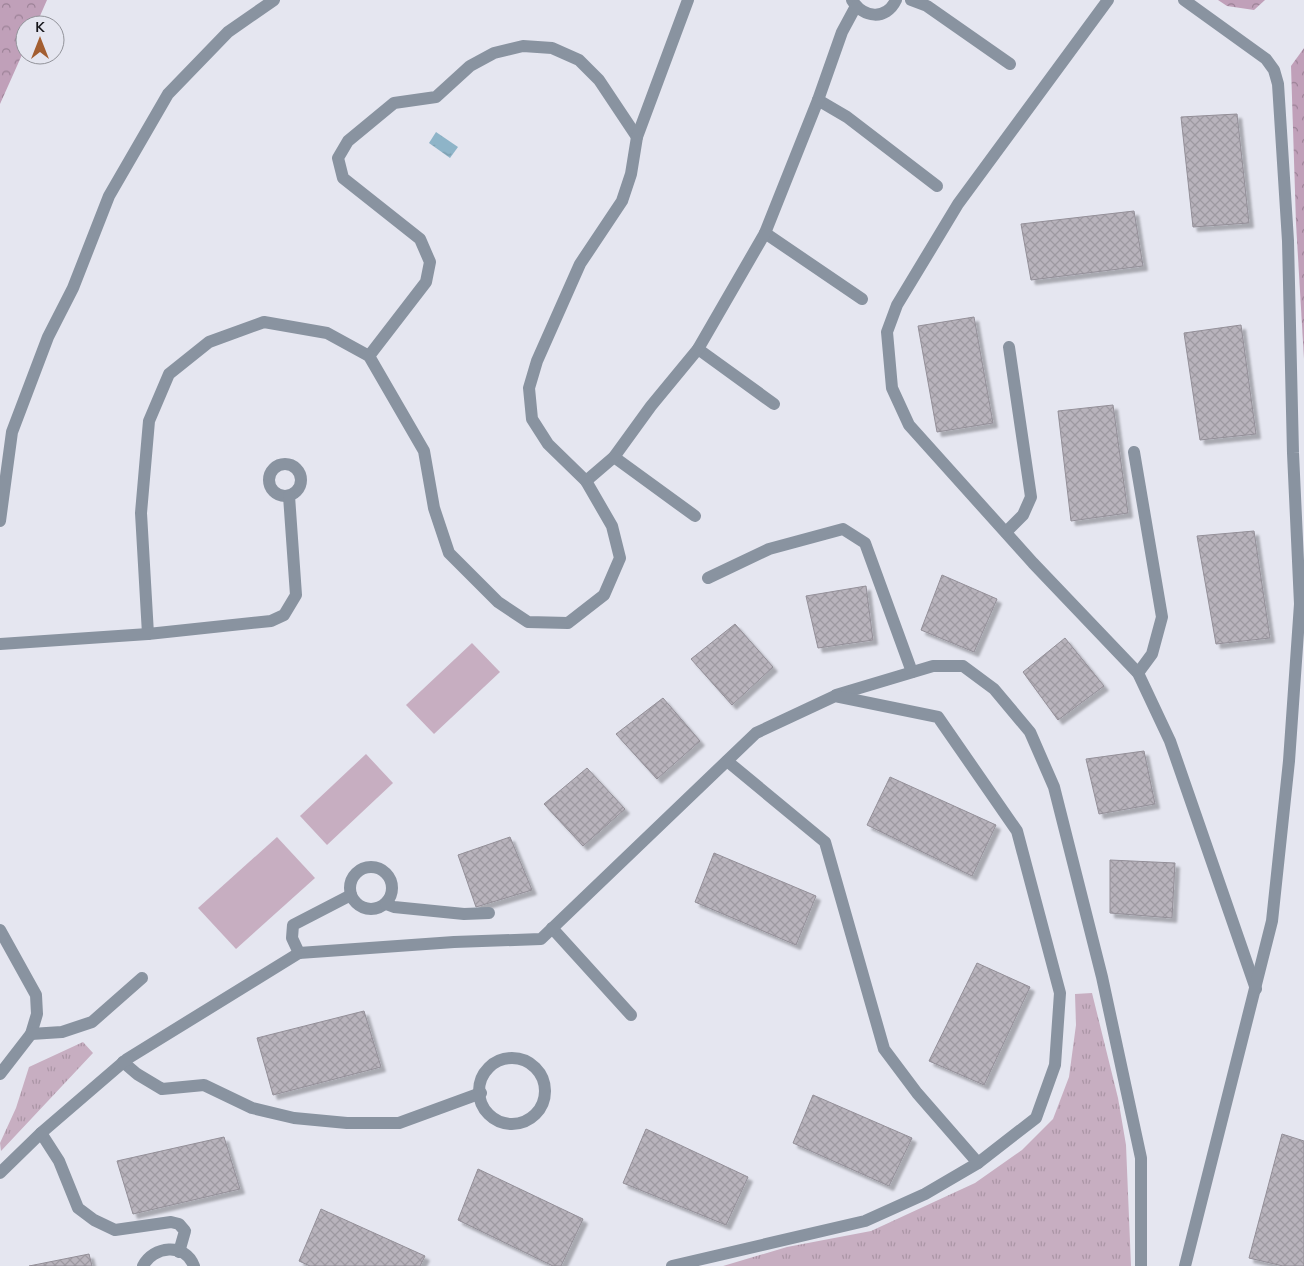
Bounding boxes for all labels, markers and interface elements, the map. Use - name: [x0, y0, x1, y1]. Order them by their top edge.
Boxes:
- north arrow: [15, 15, 65, 65]
- text: K: [35, 18, 45, 37]

